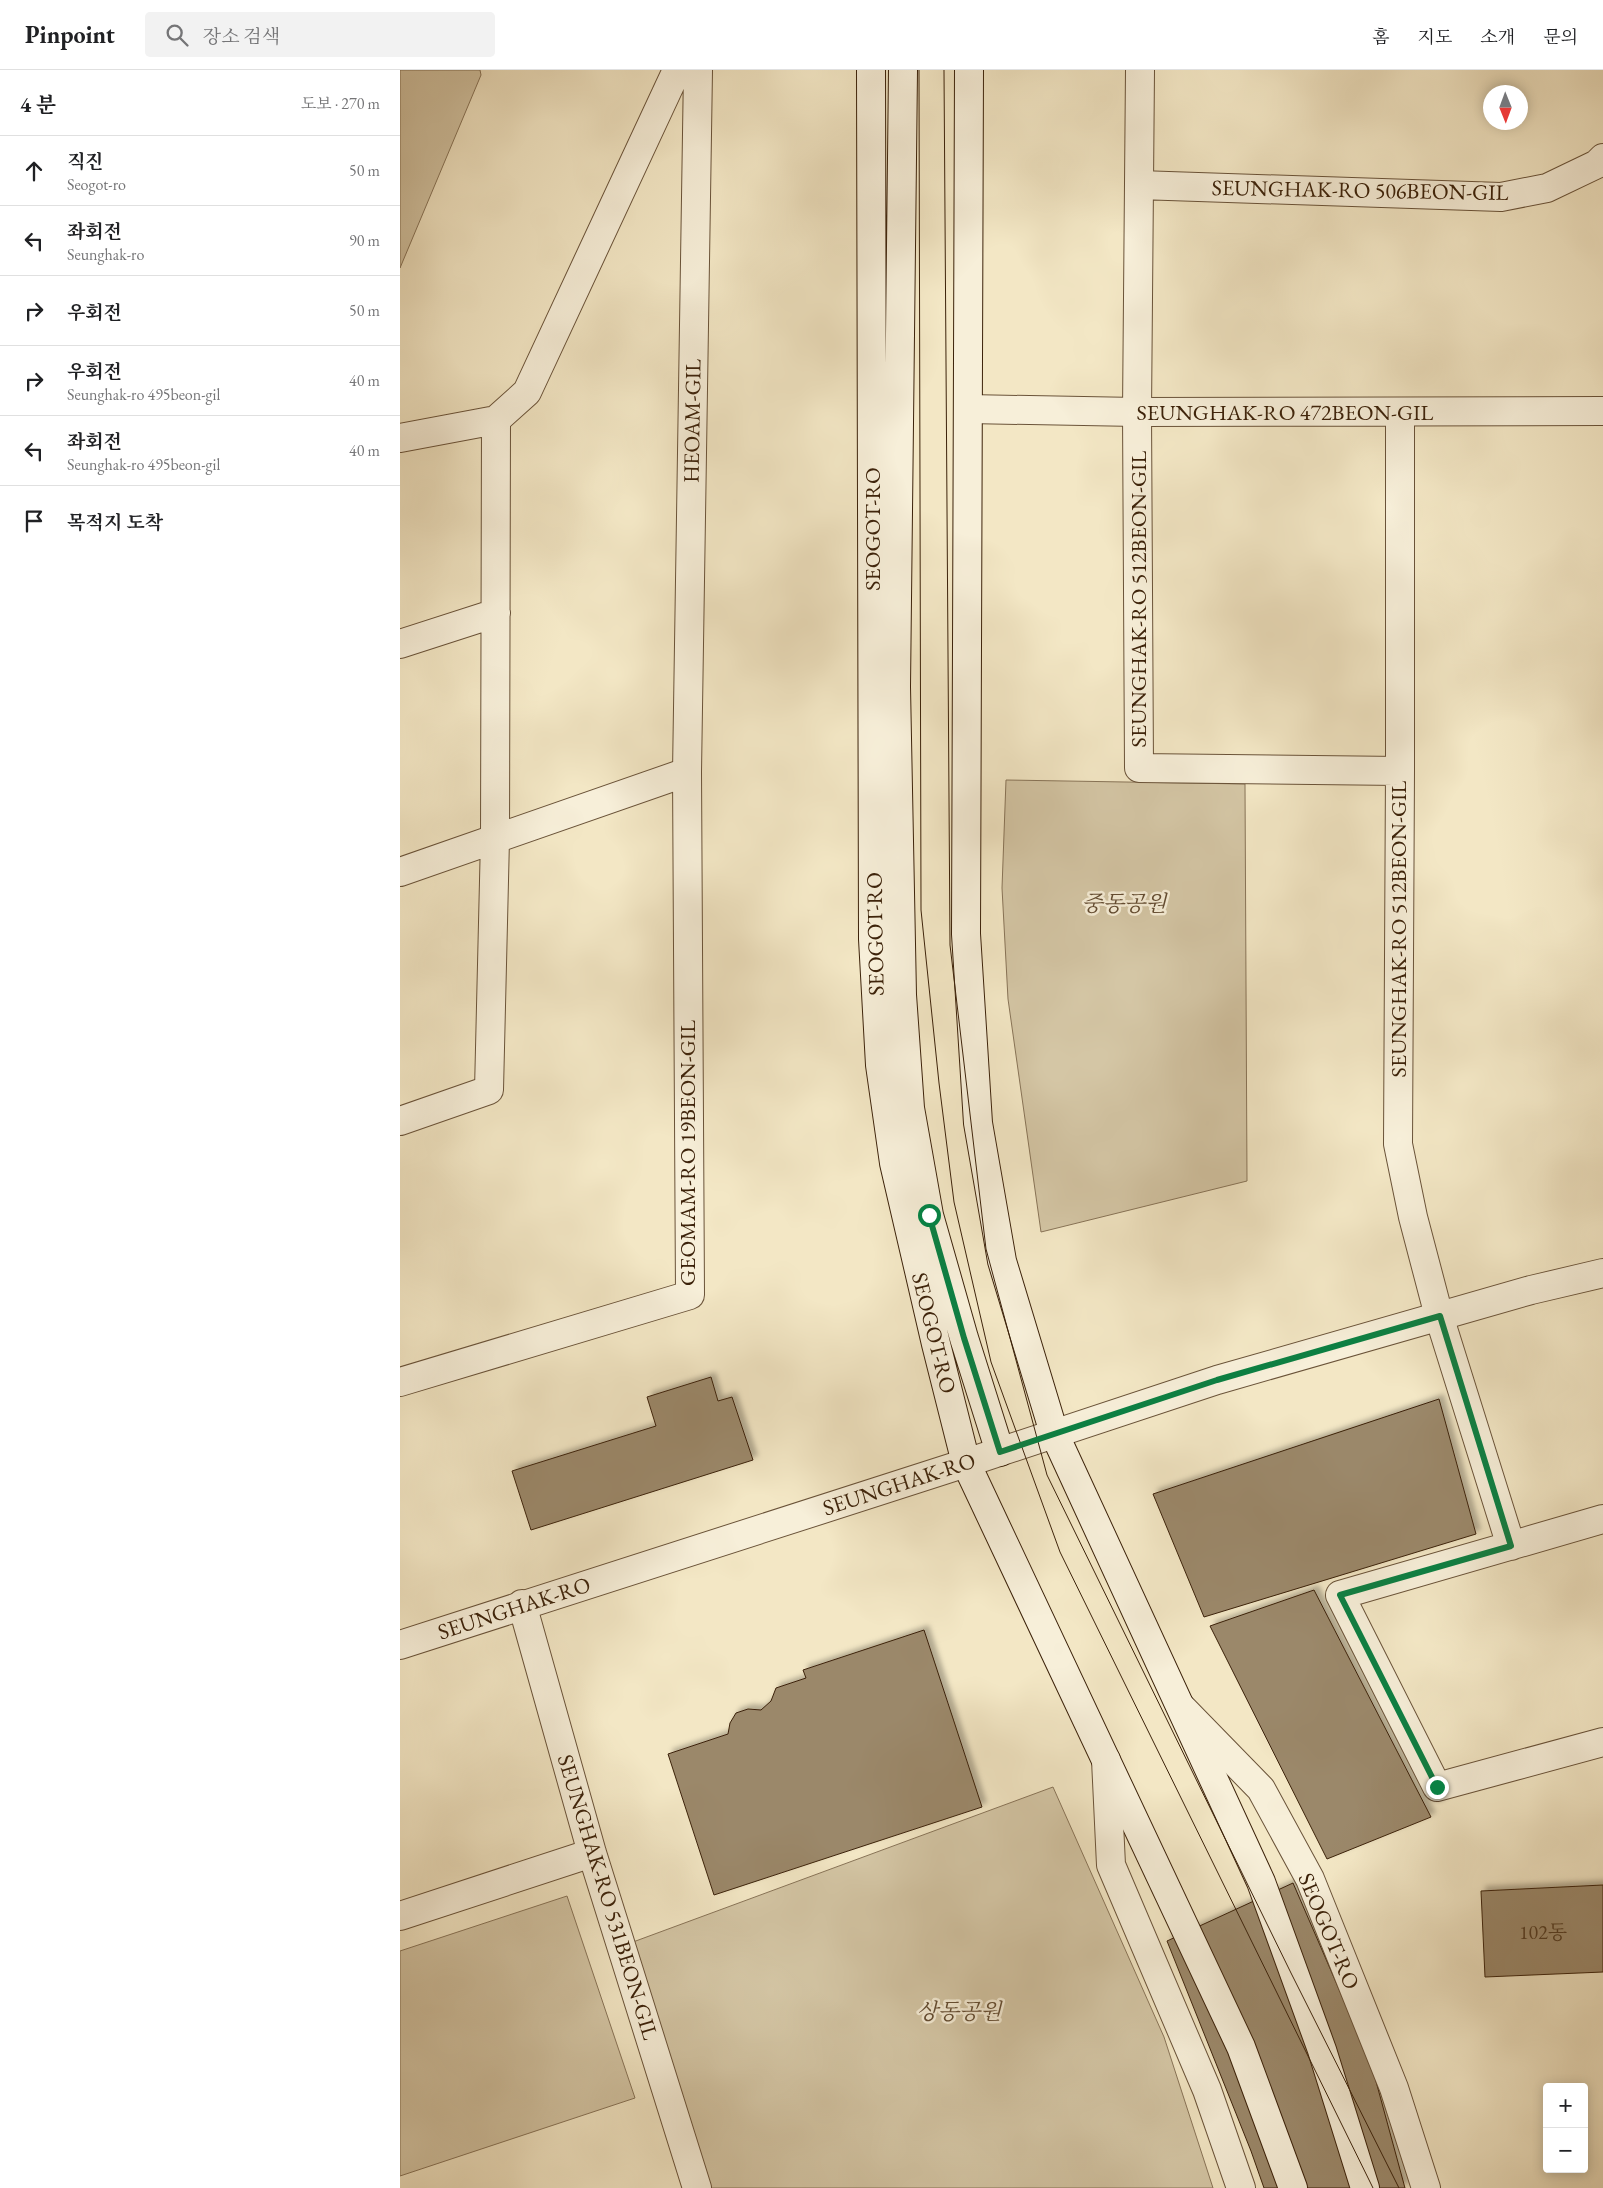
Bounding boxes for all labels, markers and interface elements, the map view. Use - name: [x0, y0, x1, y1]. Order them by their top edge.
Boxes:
- search box: [145, 12, 495, 57]
- text: Pinpoint: [25, 19, 115, 50]
- icon: search: [163, 21, 191, 49]
- text: 장소 검색: [203, 24, 280, 49]
- text: 홈: [1372, 25, 1390, 48]
- text: 지도: [1418, 25, 1452, 48]
- text: 소개: [1480, 25, 1515, 48]
- text: 문의: [1543, 25, 1578, 48]
- north arrow: [1483, 85, 1528, 130]
- text: 4 분: [20, 91, 56, 118]
- text: 도보 · 270 m: [301, 93, 380, 114]
- text: 직진: [67, 149, 104, 174]
- icon: ahead: [20, 157, 48, 185]
- text: 50 m: [349, 160, 380, 181]
- street label: SEUNGHAK-RO 506BEON-GIL: [1211, 173, 1509, 207]
- text: Seogot-ro: [67, 174, 126, 195]
- text: 좌회전: [67, 219, 122, 244]
- icon: left: [20, 227, 48, 255]
- text: 90 m: [349, 230, 380, 251]
- text: Seunghak-ro: [67, 244, 144, 265]
- icon: right: [20, 297, 48, 325]
- text: 우회전: [67, 300, 122, 325]
- text: 50 m: [349, 300, 380, 321]
- text: 우회전: [67, 359, 122, 384]
- street label: HEOAM-GIL: [676, 359, 708, 483]
- icon: right: [20, 367, 48, 395]
- text: 40 m: [349, 370, 380, 391]
- text: Seunghak-ro 495beon-gil: [67, 384, 220, 405]
- street label: SEUNGHAK-RO 472BEON-GIL: [1137, 398, 1434, 427]
- text: 좌회전: [67, 429, 122, 454]
- icon: left: [20, 437, 48, 465]
- text: 40 m: [349, 440, 380, 461]
- street label: SEUNGHAK-RO 512BEON-GIL: [1124, 450, 1153, 747]
- text: Seunghak-ro 495beon-gil: [67, 454, 220, 475]
- street label: SEOGOT-RO: [858, 467, 887, 591]
- icon: arrive: [20, 507, 48, 535]
- text: 목적지 도착: [67, 510, 163, 535]
- street label: SEUNGHAK-RO 512BEON-GIL: [1384, 780, 1413, 1077]
- street label: SEOGOT-RO: [859, 872, 891, 996]
- park label: 중동공원: [1081, 889, 1168, 918]
- street label: GEOMAM-RO 19BEON-GIL: [673, 1020, 702, 1286]
- route start: [918, 1204, 941, 1227]
- street label: SEOGOT-RO: [905, 1269, 963, 1397]
- street label: SEUNGHAK-RO: [819, 1446, 979, 1522]
- street label: SEUNGHAK-RO: [434, 1570, 594, 1646]
- street label: SEUNGHAK-RO 531BEON-GIL: [551, 1751, 665, 2043]
- route end: [1426, 1776, 1449, 1799]
- street label: SEOGOT-RO: [1291, 1868, 1367, 1994]
- house number: 102동: [1519, 1919, 1567, 1945]
- park label: 상동공원: [916, 1997, 1003, 2026]
- map controls: [1543, 2083, 1588, 2173]
- button: +: [1543, 2083, 1588, 2128]
- button: −: [1543, 2128, 1588, 2173]

